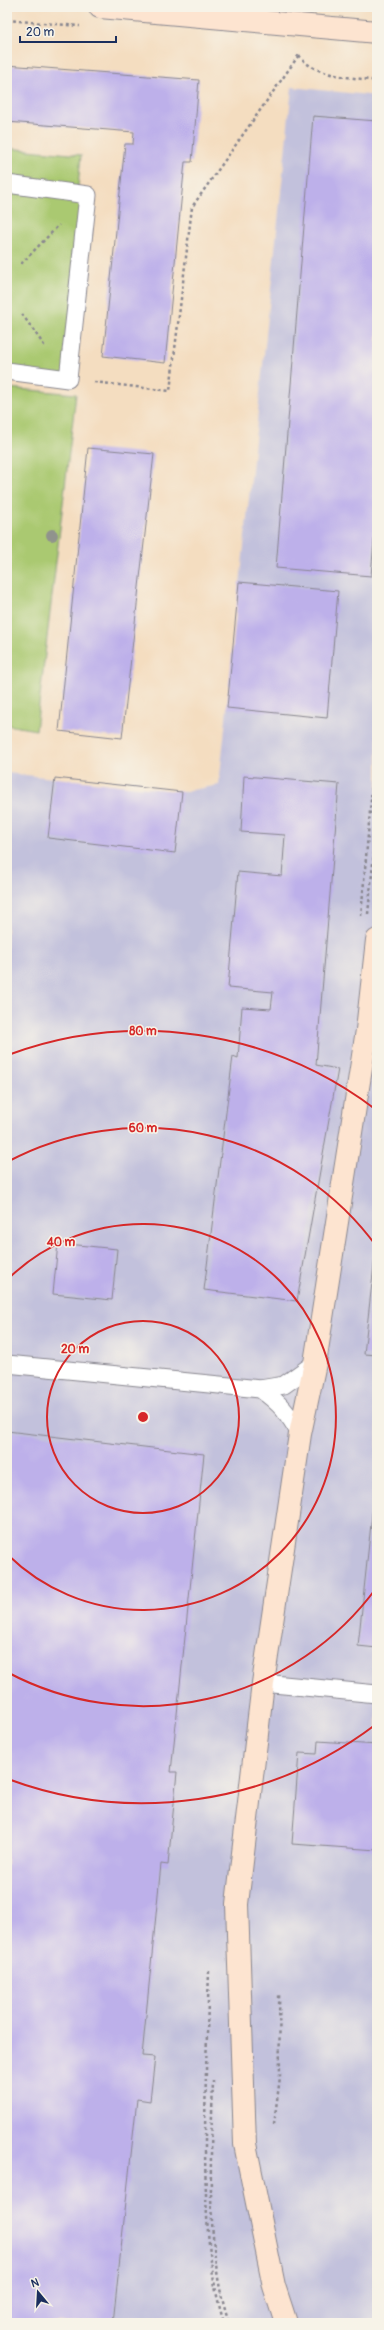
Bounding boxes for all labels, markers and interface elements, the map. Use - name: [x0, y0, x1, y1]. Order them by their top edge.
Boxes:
- scale bar: [20, 18, 116, 44]
- text: 20 m: [26, 25, 55, 40]
- text: 80 m: [129, 1024, 157, 1039]
- text: 60 m: [129, 1121, 158, 1136]
- text: 40 m: [46, 1235, 76, 1250]
- text: 20 m: [61, 1342, 89, 1357]
- centre of rings: [136, 1410, 150, 1424]
- north arrow: [18, 2272, 58, 2312]
- text: N: [30, 2275, 41, 2290]

